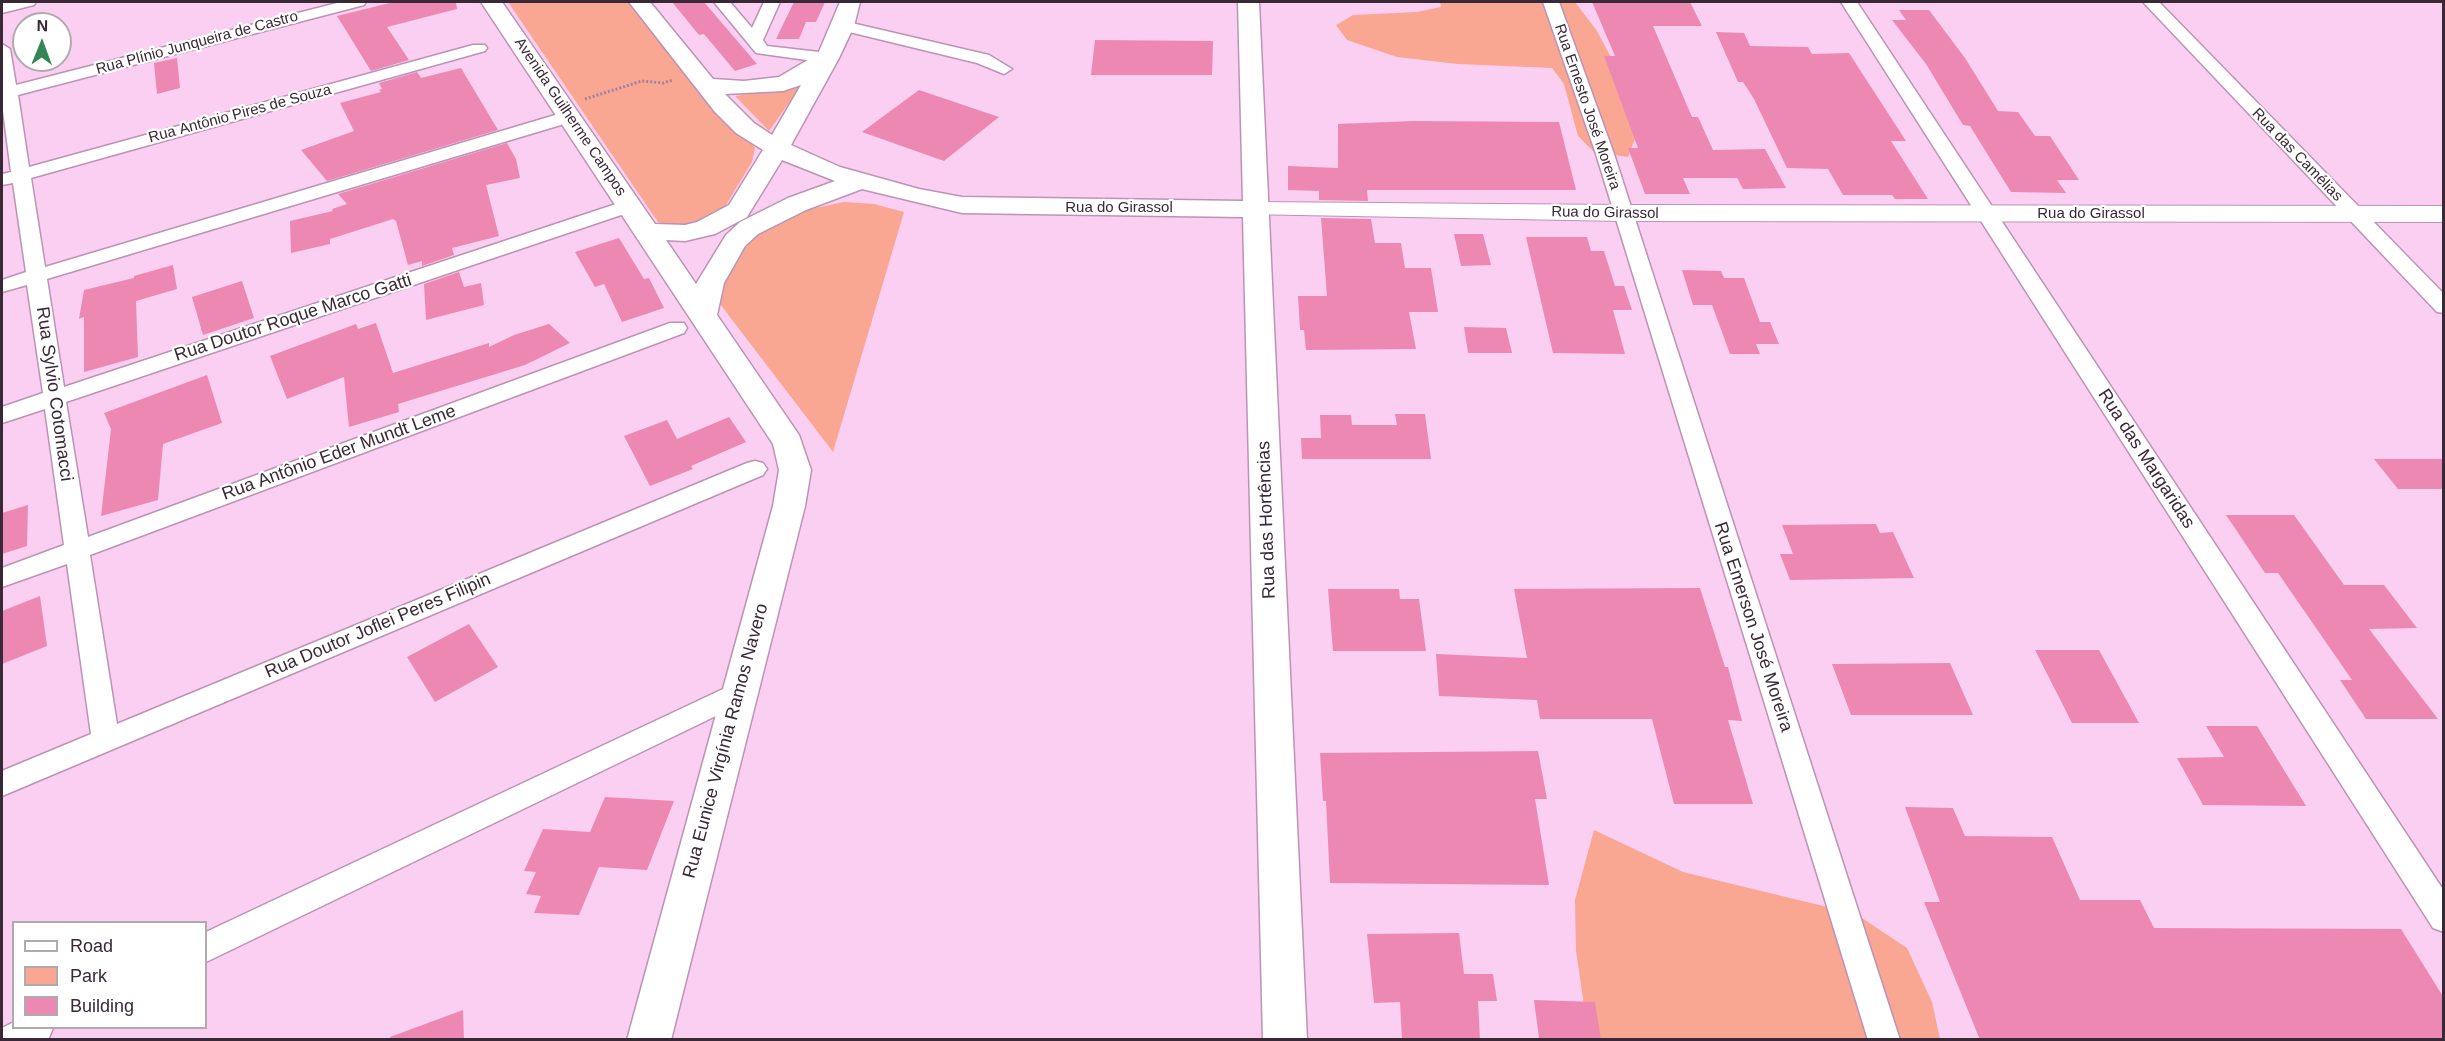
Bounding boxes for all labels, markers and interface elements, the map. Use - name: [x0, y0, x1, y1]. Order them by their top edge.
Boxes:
- street label: Rua Plínio Junqueira de Castro: [94, 7, 300, 79]
- north arrow: [12, 12, 72, 72]
- text: N: [36, 17, 48, 34]
- street label: Rua Ernesto José Moreira: [1550, 22, 1624, 192]
- street label: Avenida Guilherme Campos: [510, 34, 630, 200]
- street label: Rua Antônio Pires de Souza: [147, 81, 333, 147]
- street label: Rua das Camélias: [2248, 105, 2346, 205]
- street label: Rua do Girassol: [1065, 199, 1173, 217]
- street label: Rua do Girassol: [1551, 203, 1659, 223]
- street label: Rua do Girassol: [2037, 205, 2145, 223]
- street label: Rua Doutor Roque Marco Gatti: [172, 269, 414, 367]
- street label: Rua Sylvio Cotomacci: [31, 305, 77, 483]
- street label: Rua das Margaridas: [2093, 385, 2199, 533]
- street label: Rua Antônio Eder Mundt Leme: [219, 401, 459, 505]
- street label: Rua das Hortências: [1253, 441, 1281, 599]
- street label: Rua Emerson José Moreira: [1709, 519, 1797, 735]
- street label: Rua Doutor Joflei Peres Filipin: [262, 569, 494, 683]
- street label: Rua Eunice Virgínia Ramos Navero: [679, 601, 773, 881]
- legend: [12, 921, 207, 1029]
- text: Road: [70, 936, 113, 956]
- text: Park: [70, 966, 107, 986]
- text: Building: [70, 996, 134, 1016]

